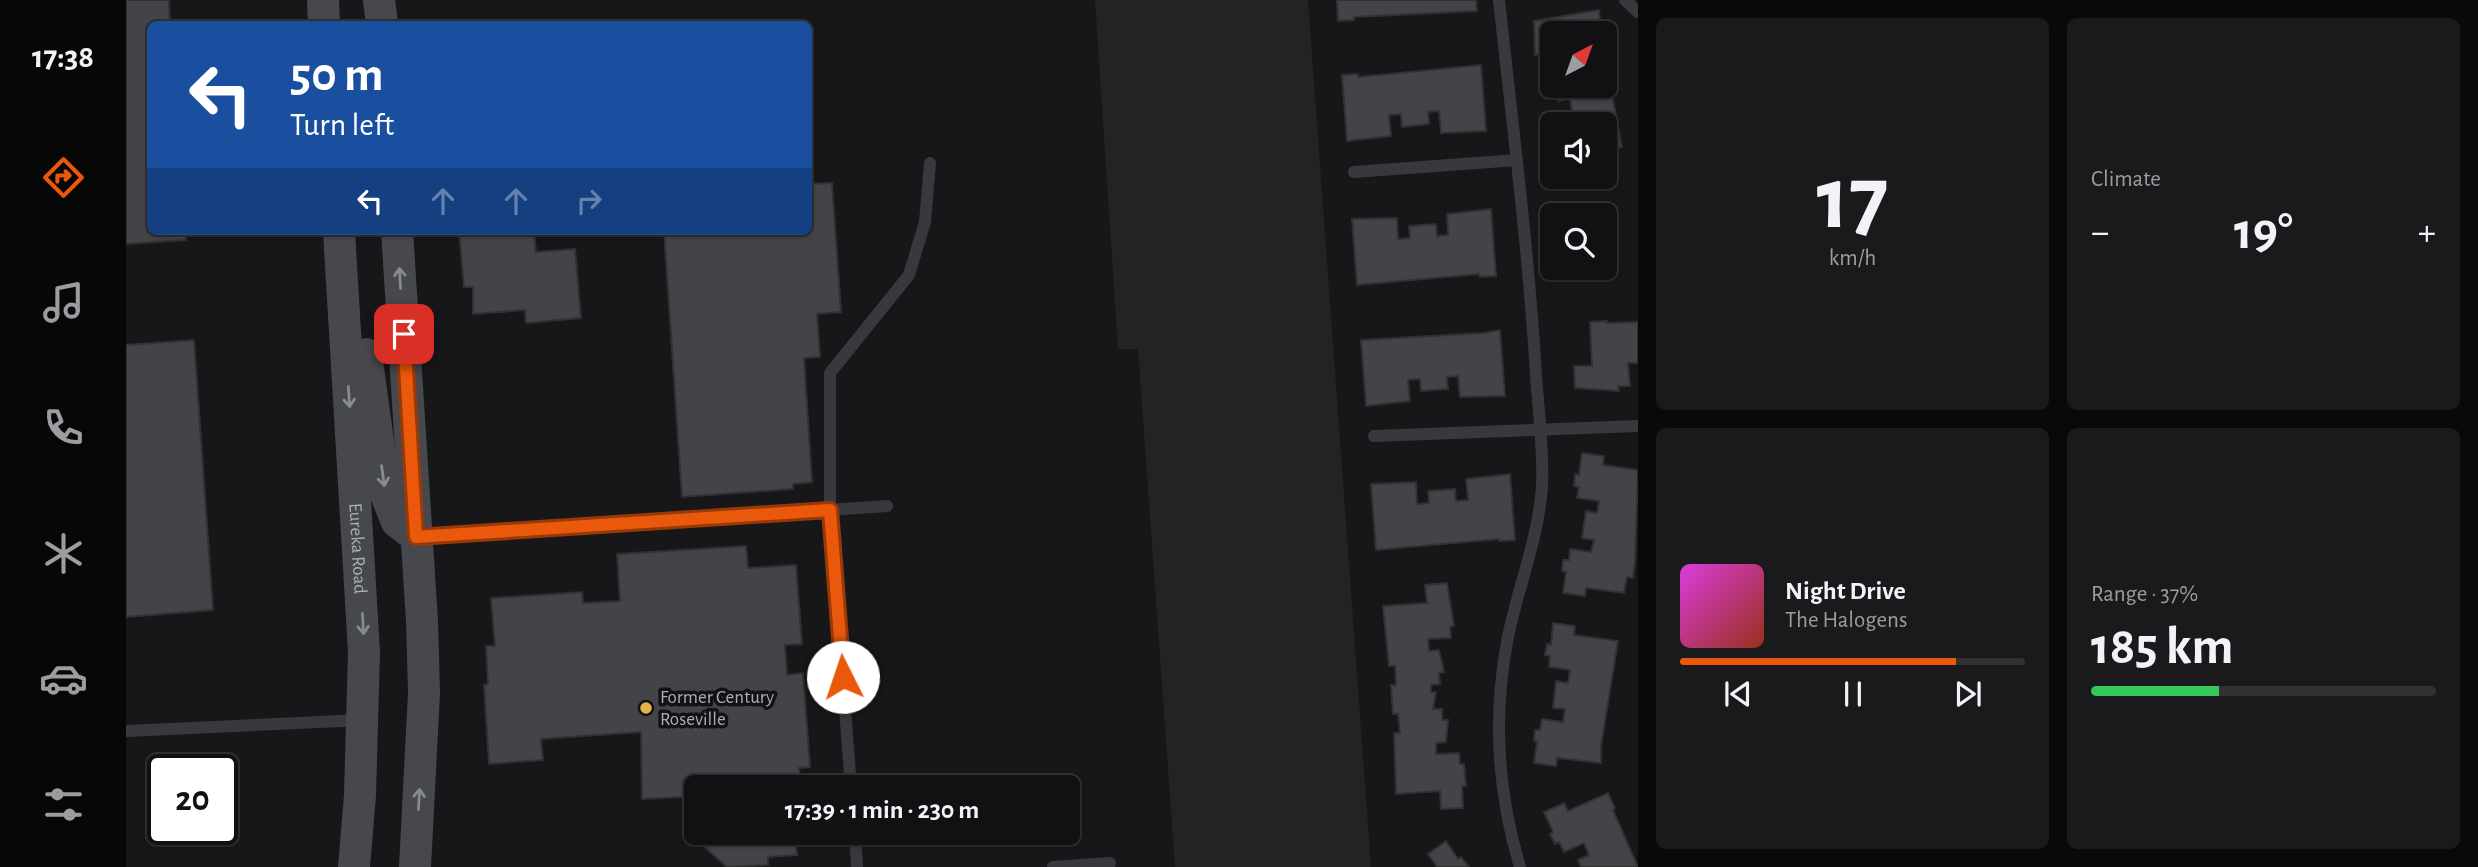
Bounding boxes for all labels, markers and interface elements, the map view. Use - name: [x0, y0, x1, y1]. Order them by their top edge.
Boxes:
- north arrow: [1540, 21, 1617, 98]
- map controls: [1540, 21, 1617, 280]
- text: 17:38: [32, 41, 94, 73]
- icon: left: [175, 49, 266, 140]
- text: 50 m: [290, 51, 384, 100]
- text: Turn left: [290, 109, 394, 141]
- button: sound: [1540, 112, 1617, 189]
- icon: directions: [39, 153, 88, 202]
- text: 17: [1816, 154, 1889, 245]
- text: Climate: [2091, 168, 2161, 191]
- icon: left: [351, 182, 389, 220]
- icon: ahead: [424, 182, 462, 220]
- icon: ahead: [497, 182, 535, 220]
- icon: right: [570, 182, 608, 220]
- button: search: [1540, 203, 1617, 280]
- text: 19°: [2234, 206, 2293, 258]
- text: −: [2091, 214, 2109, 252]
- text: +: [2418, 214, 2436, 252]
- text: km/h: [1829, 247, 1876, 270]
- one-way arrow: [393, 267, 406, 290]
- icon: music: [39, 278, 88, 327]
- pin: [374, 304, 434, 364]
- icon: arrive: [385, 315, 423, 353]
- one-way arrow: [343, 385, 356, 408]
- icon: phone: [39, 403, 88, 452]
- one-way arrow: [376, 464, 389, 487]
- street label: Eureka Road: [346, 502, 370, 595]
- icon: climate: [39, 529, 88, 578]
- text: Night Drive: [1785, 578, 1906, 604]
- text: Range · 37%: [2091, 583, 2198, 606]
- text: The Halogens: [1785, 609, 1907, 632]
- one-way arrow: [357, 612, 370, 635]
- text: 185 km: [2091, 621, 2233, 673]
- position arrow: [806, 640, 880, 714]
- icon: car: [39, 654, 88, 703]
- icon: previous: [1719, 675, 1757, 713]
- icon: pause: [1834, 675, 1872, 713]
- icon: next: [1949, 675, 1987, 713]
- place label: Former Century Roseville: [660, 688, 774, 729]
- marker: Former Century Roseville: [638, 700, 654, 716]
- speed limit sign: 20: [147, 754, 238, 845]
- icon: filters: [39, 780, 88, 829]
- one-way arrow: [413, 788, 426, 811]
- text: 17:39 · 1 min · 230 m: [785, 797, 979, 823]

